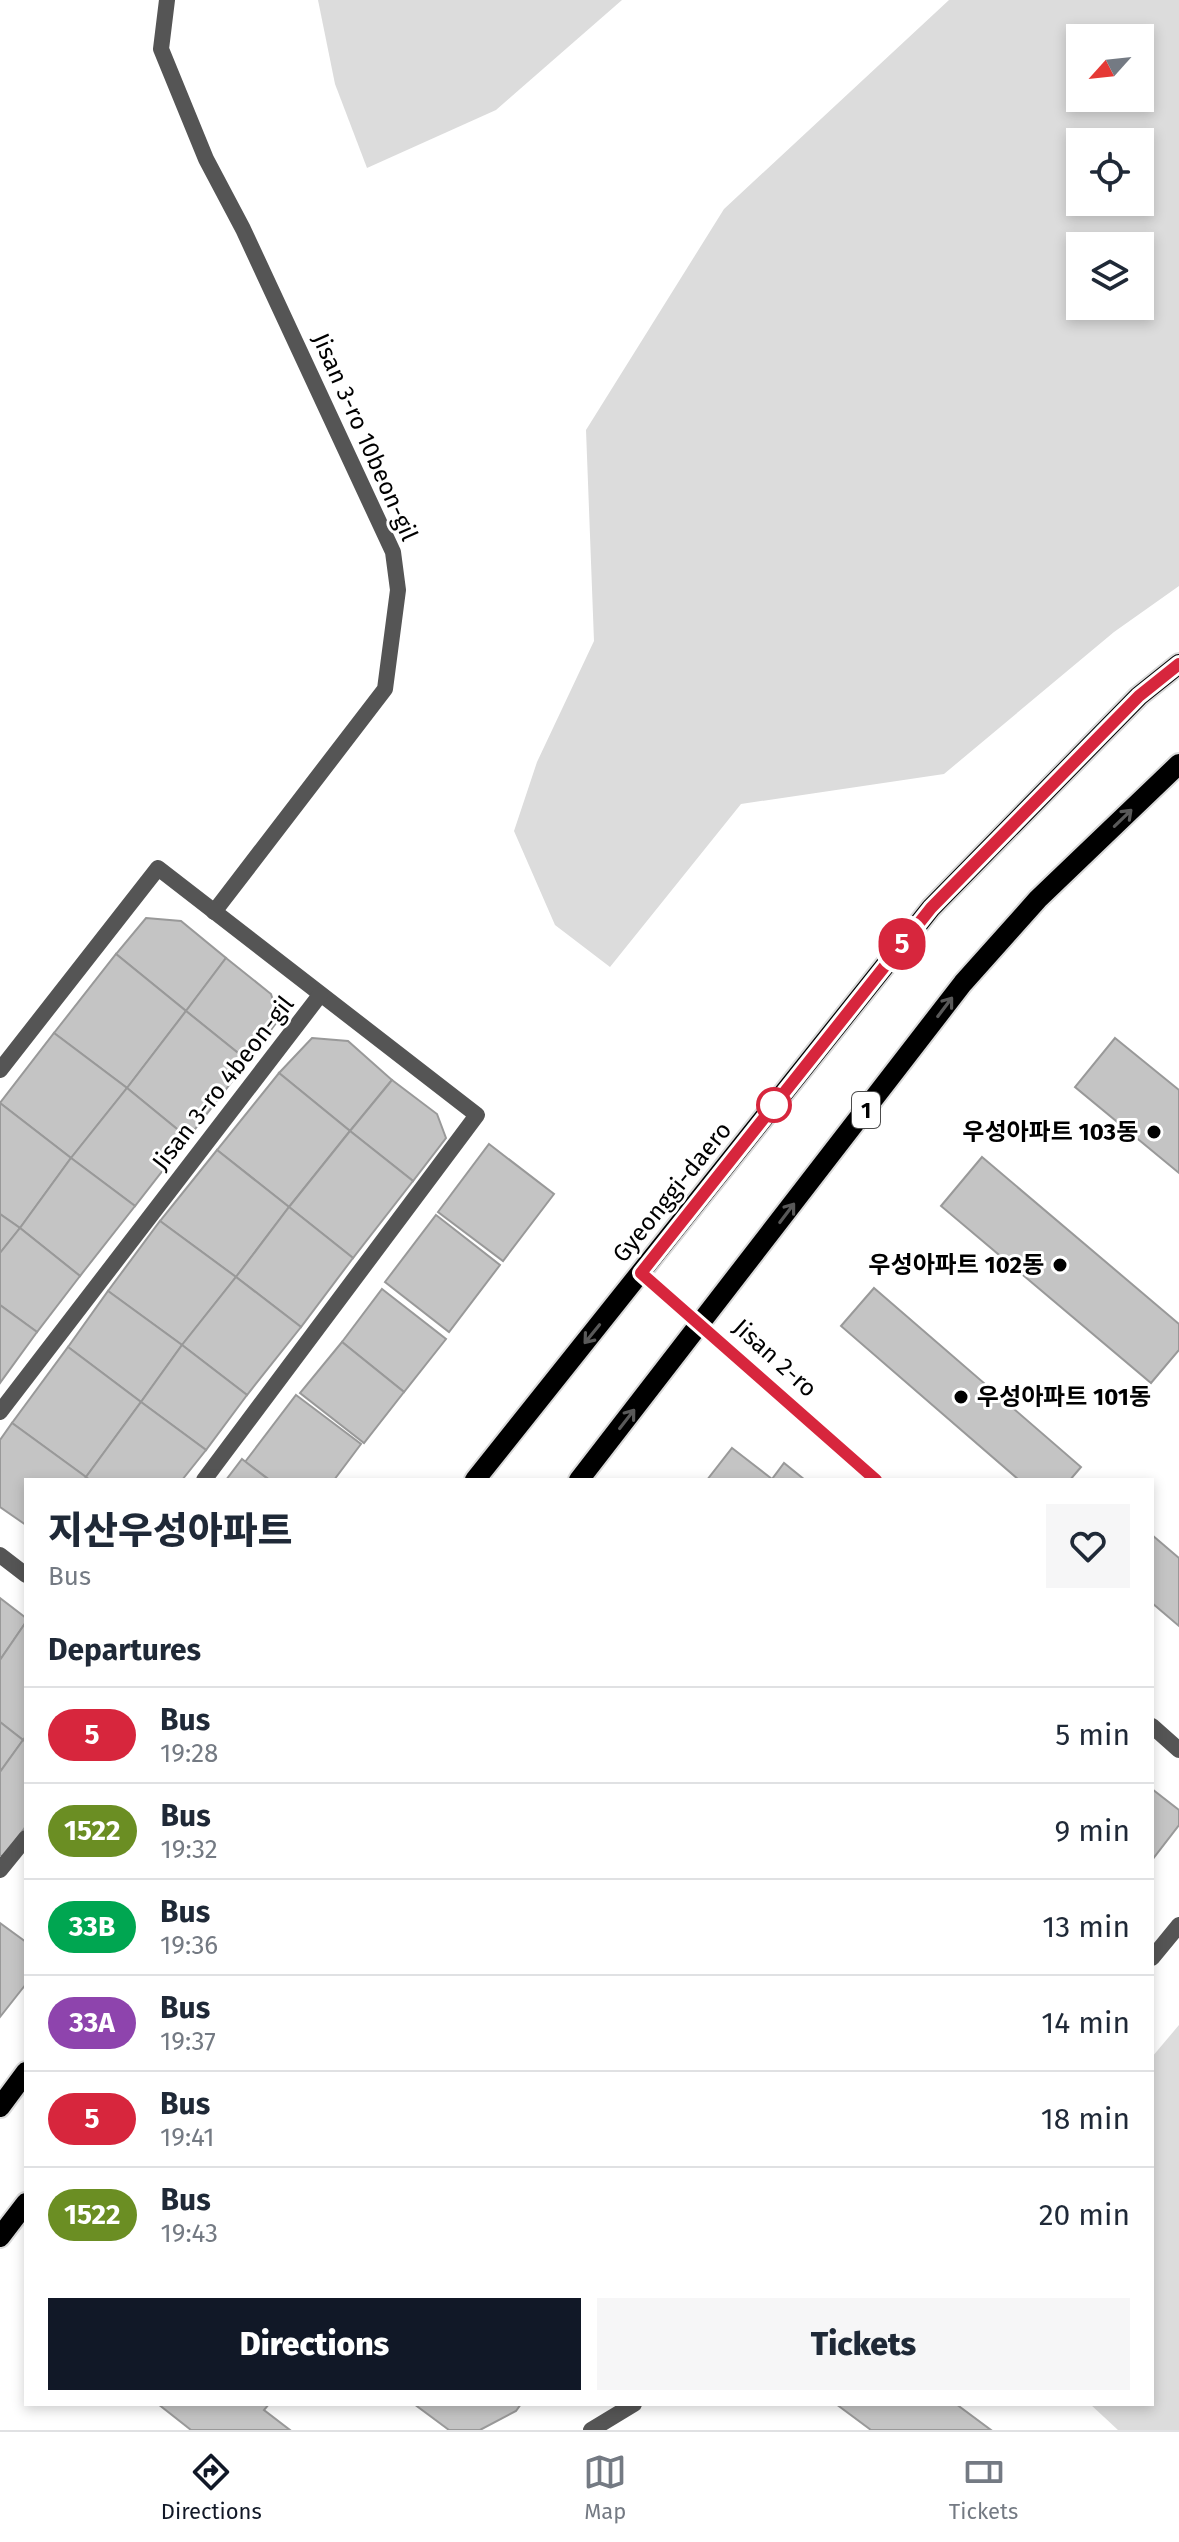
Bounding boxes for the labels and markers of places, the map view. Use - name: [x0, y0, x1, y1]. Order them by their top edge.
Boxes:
- unlabelled marker: [757, 1088, 791, 1122]
- place label: 우성아파트 103동: [962, 1118, 1138, 1146]
- marker: 우성아파트 103동: [1145, 1123, 1163, 1141]
- place label: 우성아파트 102동: [869, 1251, 1044, 1279]
- marker: 우성아파트 102동: [1051, 1256, 1069, 1274]
- place label: 우성아파트 101동: [977, 1383, 1151, 1411]
- marker: 우성아파트 101동: [952, 1388, 970, 1406]

